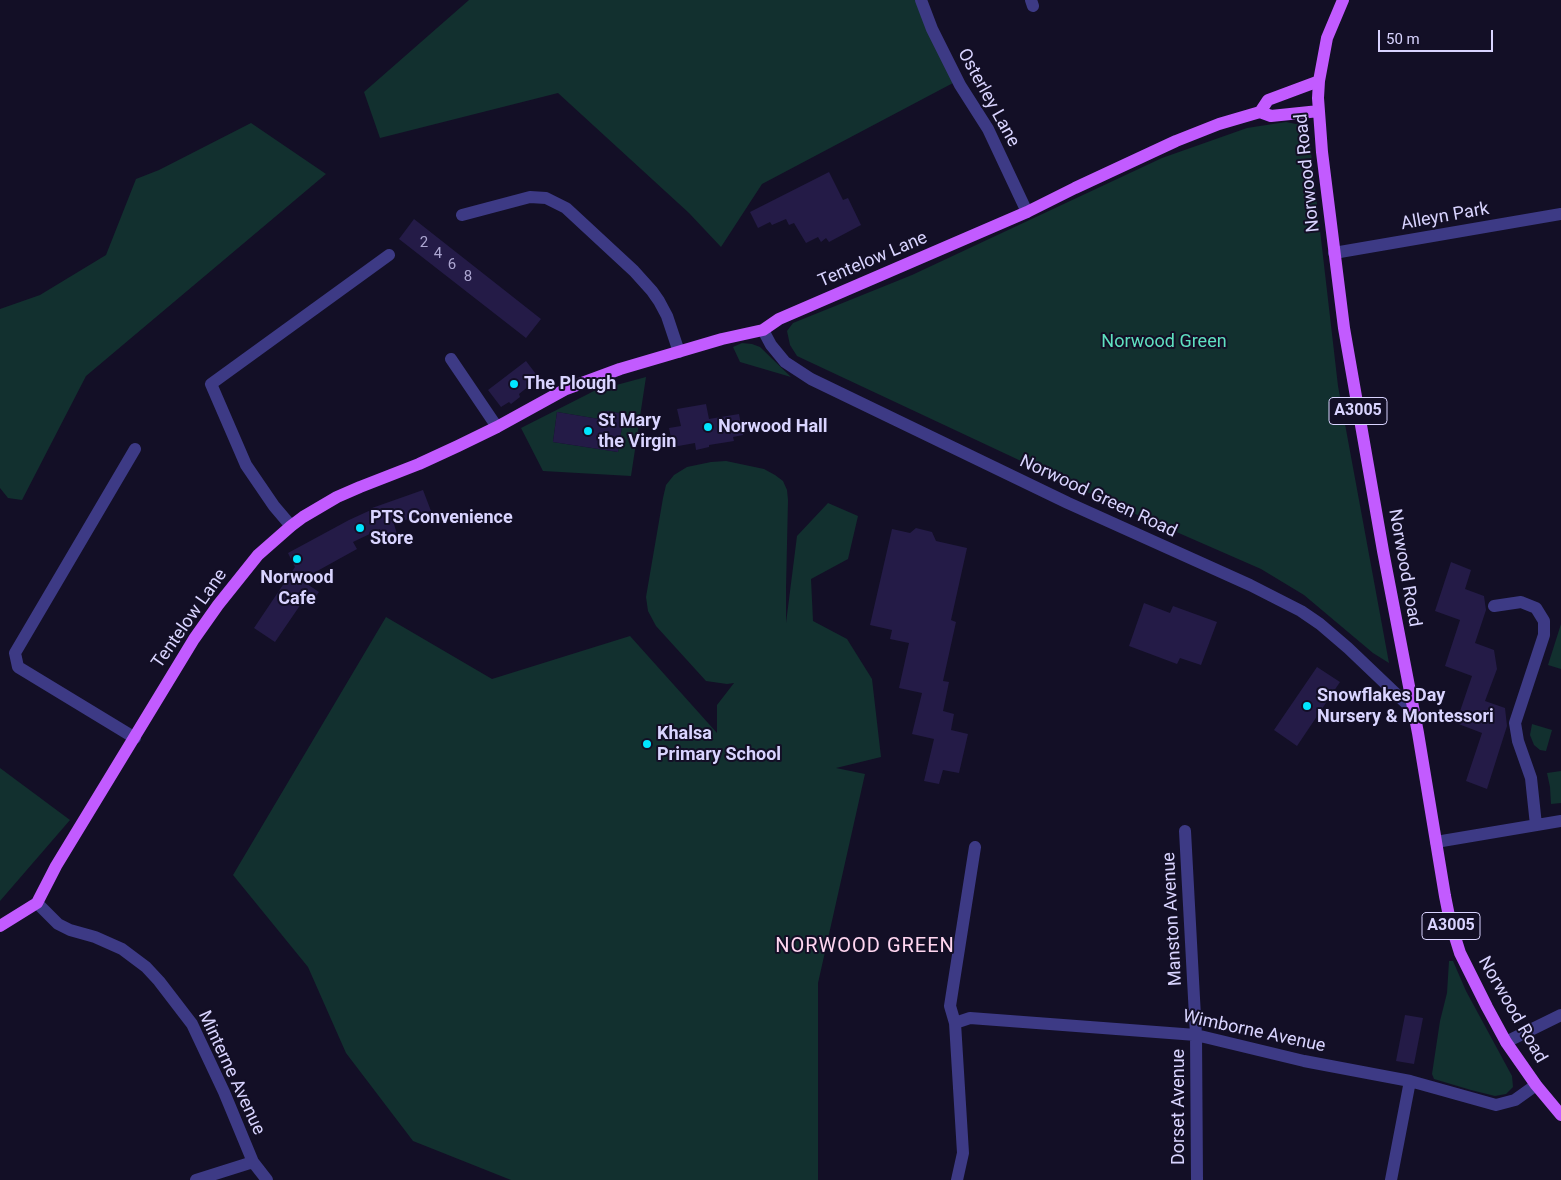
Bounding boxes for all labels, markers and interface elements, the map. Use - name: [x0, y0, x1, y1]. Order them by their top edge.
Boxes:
- scale bar: [1381, 20, 1496, 52]
- text: 50 m: [1386, 30, 1420, 48]
- street label: Osterley Lane: [952, 45, 1024, 151]
- street label: Norwood Road: [1291, 113, 1325, 233]
- street label: Alleyn Park: [1399, 199, 1491, 235]
- street label: Tentelow Lane: [815, 227, 931, 293]
- house number: 2: [420, 234, 428, 252]
- house number: 4: [434, 245, 442, 263]
- house number: 6: [448, 256, 456, 274]
- house number: 8: [464, 268, 472, 286]
- park label: Norwood Green: [1101, 331, 1227, 353]
- place label: The Plough: [524, 373, 616, 395]
- marker: The Plough: [508, 378, 520, 390]
- road number: A3005: [1329, 398, 1387, 424]
- place label: St Mary the Virgin: [598, 410, 676, 452]
- place label: Norwood Hall: [718, 416, 828, 438]
- marker: Norwood Hall: [702, 421, 714, 433]
- marker: St Mary the Virgin: [582, 425, 594, 437]
- street label: Norwood Green Road: [1016, 451, 1180, 543]
- place label: PTS Convenience Store: [370, 507, 513, 550]
- street label: Norwood Road: [1383, 507, 1425, 629]
- marker: PTS Convenience Store: [354, 522, 366, 534]
- marker: Norwood Cafe: [291, 553, 303, 565]
- street label: Tentelow Lane: [148, 565, 232, 673]
- place label: Norwood Cafe: [260, 567, 334, 610]
- place label: Snowflakes Day Nursery & Montessori: [1317, 685, 1494, 728]
- marker: Snowflakes Day Nursery & Montessori: [1301, 700, 1313, 712]
- place label: Khalsa Primary School: [657, 723, 781, 766]
- marker: Khalsa Primary School: [641, 738, 653, 750]
- street label: Manston Avenue: [1159, 852, 1187, 986]
- road number: A3005: [1422, 912, 1480, 939]
- district label: NORWOOD GREEN: [774, 935, 956, 959]
- street label: Norwood Road: [1473, 953, 1551, 1067]
- street label: Wimborne Avenue: [1181, 1006, 1327, 1058]
- street label: Minterne Avenue: [193, 1008, 269, 1138]
- street label: Dorset Avenue: [1168, 1049, 1190, 1165]

